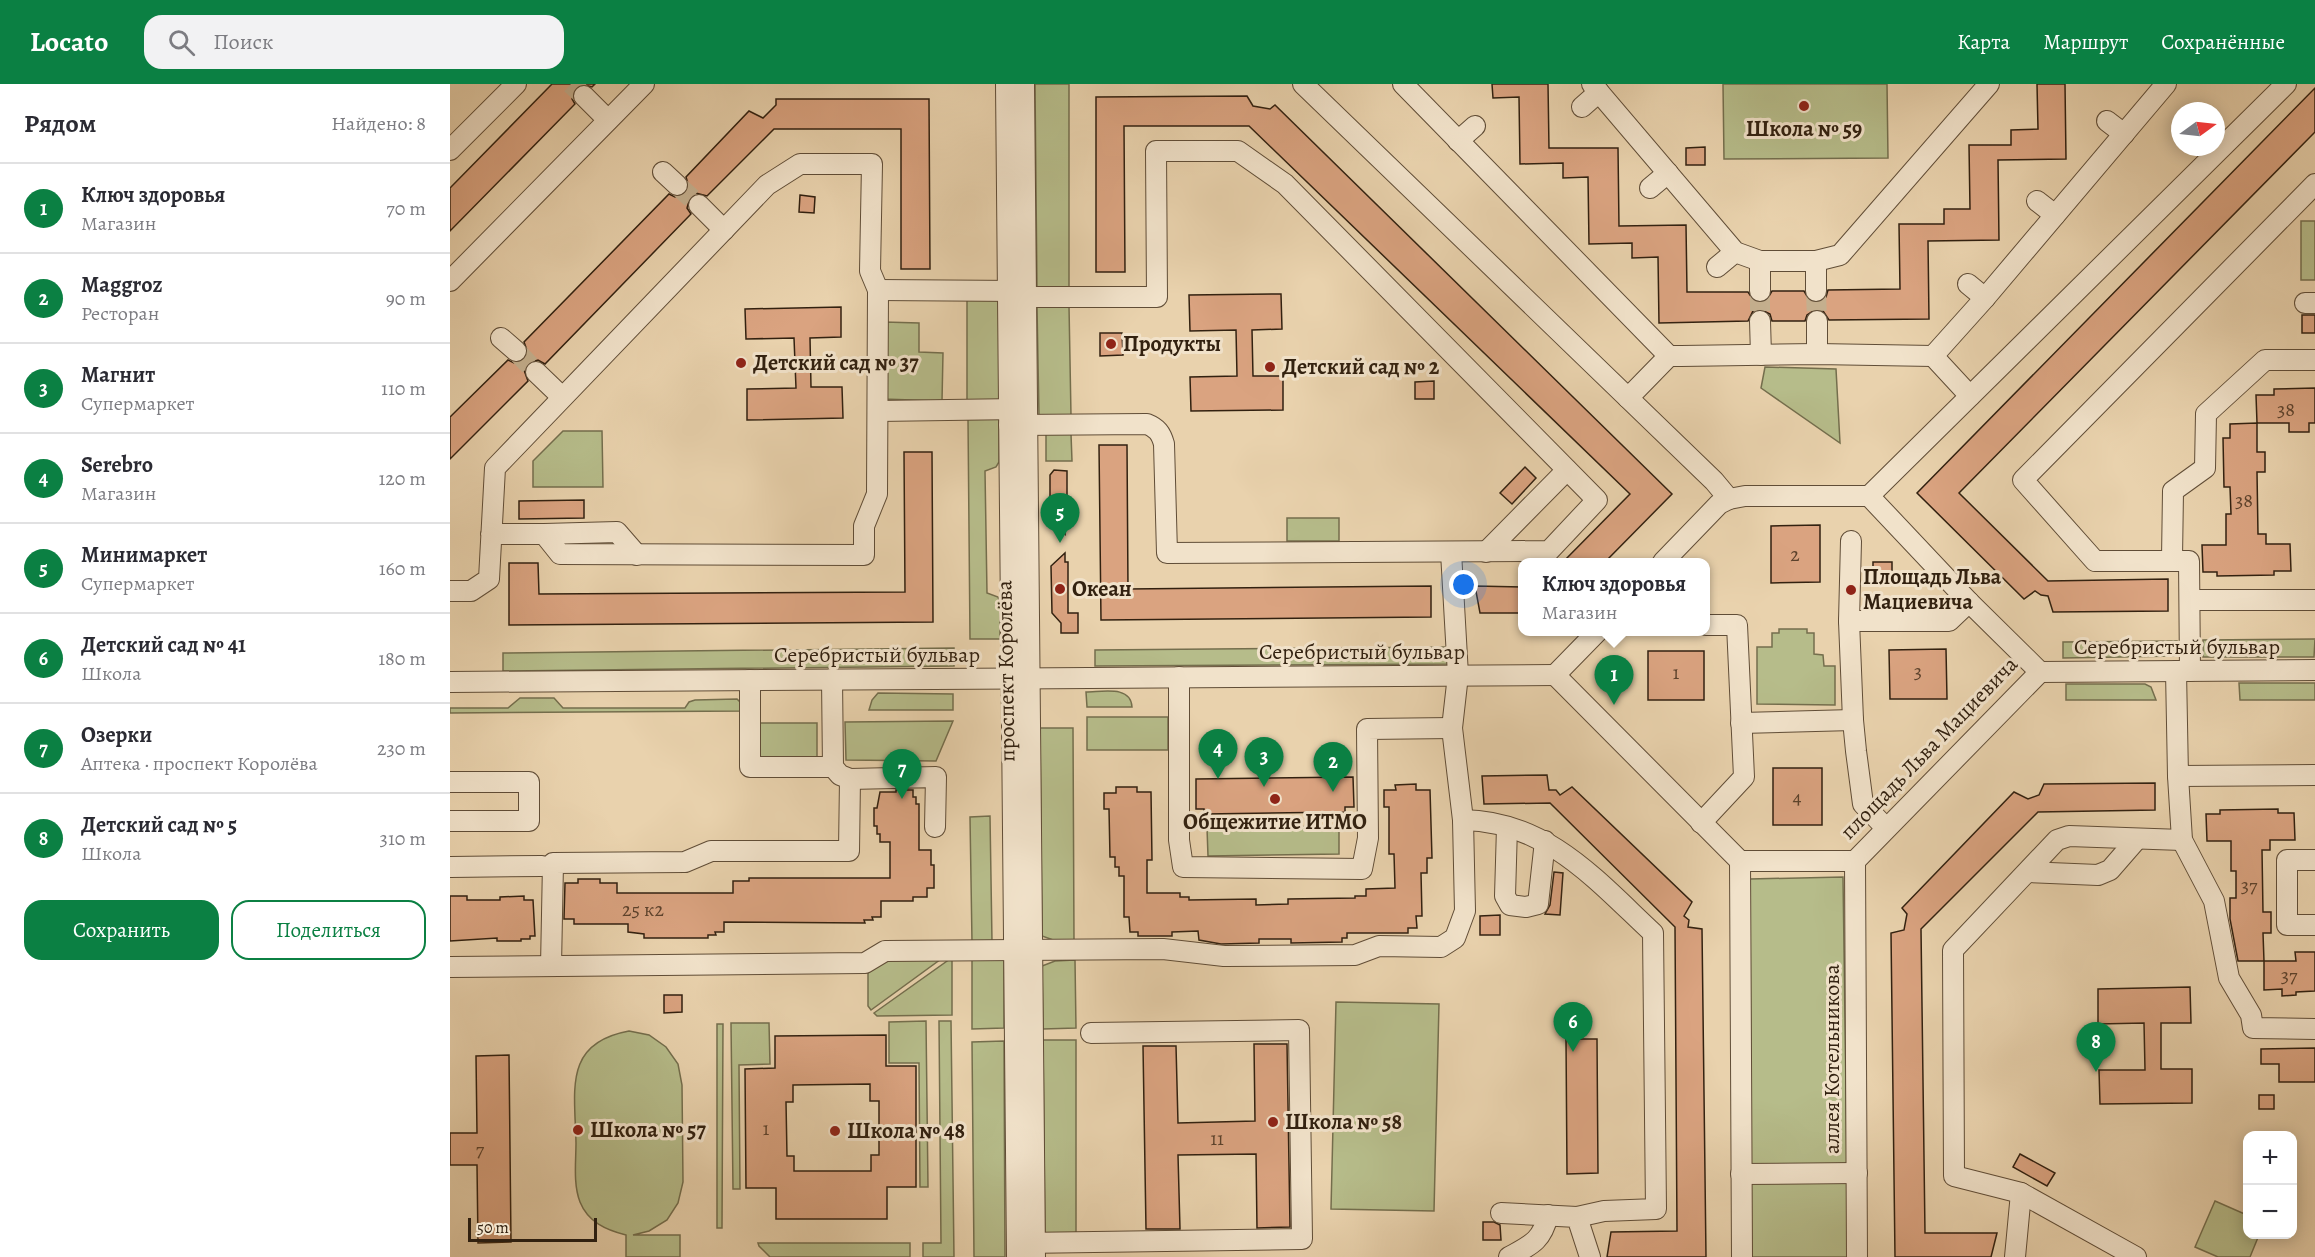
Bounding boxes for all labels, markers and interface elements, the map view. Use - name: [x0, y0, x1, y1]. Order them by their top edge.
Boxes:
- search box: [144, 15, 564, 69]
- text: Locato: [30, 23, 108, 61]
- icon: search: [165, 26, 198, 59]
- text: Поиск: [213, 27, 274, 57]
- text: Карта: [1957, 28, 2010, 56]
- text: Маршрут: [2043, 28, 2128, 56]
- text: Сохранённые: [2161, 28, 2285, 56]
- marker: Школа № 59: [1797, 99, 1811, 113]
- north arrow: [2171, 102, 2225, 156]
- text: Рядом: [24, 106, 96, 141]
- text: Найдено: 8: [331, 110, 426, 137]
- place label: Школа № 59: [1746, 114, 1862, 144]
- text: Ключ здоровья: [81, 180, 225, 210]
- text: 1: [40, 195, 47, 222]
- text: 70 m: [386, 195, 426, 222]
- text: Магазин: [81, 210, 156, 237]
- text: Maggroz: [81, 270, 163, 300]
- text: 2: [39, 285, 48, 312]
- text: 90 m: [386, 285, 426, 312]
- text: Ресторан: [81, 300, 159, 327]
- place label: Продукты: [1123, 329, 1221, 359]
- marker: Продукты: [1104, 337, 1118, 351]
- place label: Детский сад № 37: [753, 348, 919, 378]
- place label: Детский сад № 2: [1282, 352, 1440, 382]
- marker: Детский сад № 37: [734, 356, 748, 370]
- text: Магнит: [81, 360, 155, 390]
- marker: Детский сад № 2: [1263, 360, 1277, 374]
- text: 3: [39, 375, 48, 402]
- text: 110 m: [381, 375, 426, 402]
- text: Супермаркет: [81, 390, 195, 417]
- house number: 38: [2277, 396, 2295, 423]
- text: Serebro: [81, 450, 153, 480]
- text: 4: [39, 465, 48, 492]
- text: 120 m: [378, 465, 426, 492]
- text: Магазин: [81, 480, 156, 507]
- house number: 38: [2235, 487, 2253, 514]
- pin: 5: [1040, 494, 1080, 543]
- text: Минимаркет: [81, 540, 207, 570]
- house number: 2: [1790, 541, 1800, 568]
- text: 5: [39, 555, 48, 582]
- text: 160 m: [379, 555, 426, 582]
- popup: [1518, 558, 1710, 636]
- place label: Площадь Льва Мациевича: [1863, 562, 2002, 617]
- text: Ключ здоровья: [1542, 569, 1686, 599]
- text: Супермаркет: [81, 570, 195, 597]
- your location: [1449, 570, 1478, 599]
- place label: Океан: [1072, 574, 1132, 604]
- street label: проспект Королёва: [989, 579, 1023, 762]
- marker: Океан: [1053, 582, 1067, 596]
- marker: Площадь Льва Мациевича: [1844, 583, 1858, 597]
- text: Магазин: [1542, 599, 1617, 626]
- text: Детский сад № 41: [81, 630, 246, 660]
- street label: Серебристый бульвар: [2074, 632, 2280, 662]
- street label: Серебристый бульвар: [1259, 637, 1465, 667]
- street label: Серебристый бульвар: [774, 640, 980, 670]
- text: 6: [39, 645, 48, 672]
- text: 180 m: [378, 645, 426, 672]
- street label: площадь Льва Мациевича: [1833, 649, 2025, 846]
- pin: 1: [1594, 656, 1634, 705]
- house number: 3: [1914, 658, 1922, 685]
- house number: 1: [1673, 659, 1680, 686]
- text: Школа: [81, 660, 141, 687]
- text: Озерки: [81, 720, 152, 750]
- pin: 4: [1198, 730, 1238, 779]
- text: 7: [39, 735, 48, 762]
- text: 230 m: [377, 735, 426, 762]
- pin: 3: [1244, 738, 1284, 787]
- pin: 2: [1314, 742, 1352, 792]
- text: Аптека · проспект Королёва: [81, 750, 318, 777]
- pin: 7: [882, 750, 922, 799]
- house number: 4: [1792, 784, 1802, 811]
- marker: Общежитие ИТМО: [1268, 792, 1282, 806]
- place label: Общежитие ИТМО: [1183, 807, 1367, 837]
- text: Детский сад № 5: [81, 810, 237, 840]
- text: 8: [39, 825, 48, 852]
- text: 310 m: [380, 825, 426, 852]
- text: Школа: [81, 840, 141, 867]
- house number: 37: [2241, 872, 2258, 899]
- house number: 25 к2: [622, 896, 664, 923]
- button: Сохранить: [24, 900, 219, 960]
- button: Поделиться: [231, 900, 426, 960]
- house number: 37: [2281, 962, 2298, 989]
- street label: аллея Котельникова: [1817, 963, 1847, 1154]
- pin: 6: [1554, 1002, 1592, 1052]
- pin: 8: [2076, 1022, 2116, 1072]
- place label: Школа № 58: [1285, 1107, 1402, 1137]
- place label: Школа № 57: [590, 1115, 706, 1145]
- house number: 1: [763, 1115, 770, 1142]
- marker: Школа № 58: [1266, 1115, 1280, 1129]
- place label: Школа № 48: [847, 1116, 965, 1146]
- marker: Школа № 57: [571, 1123, 585, 1137]
- marker: Школа № 48: [828, 1124, 842, 1138]
- house number: 11: [1210, 1125, 1224, 1152]
- map controls: [2243, 1131, 2297, 1239]
- button: +: [2243, 1131, 2297, 1185]
- house number: 7: [476, 1136, 485, 1163]
- button: −: [2243, 1185, 2297, 1239]
- scale bar: [468, 1215, 597, 1242]
- text: 50 m: [477, 1217, 509, 1239]

